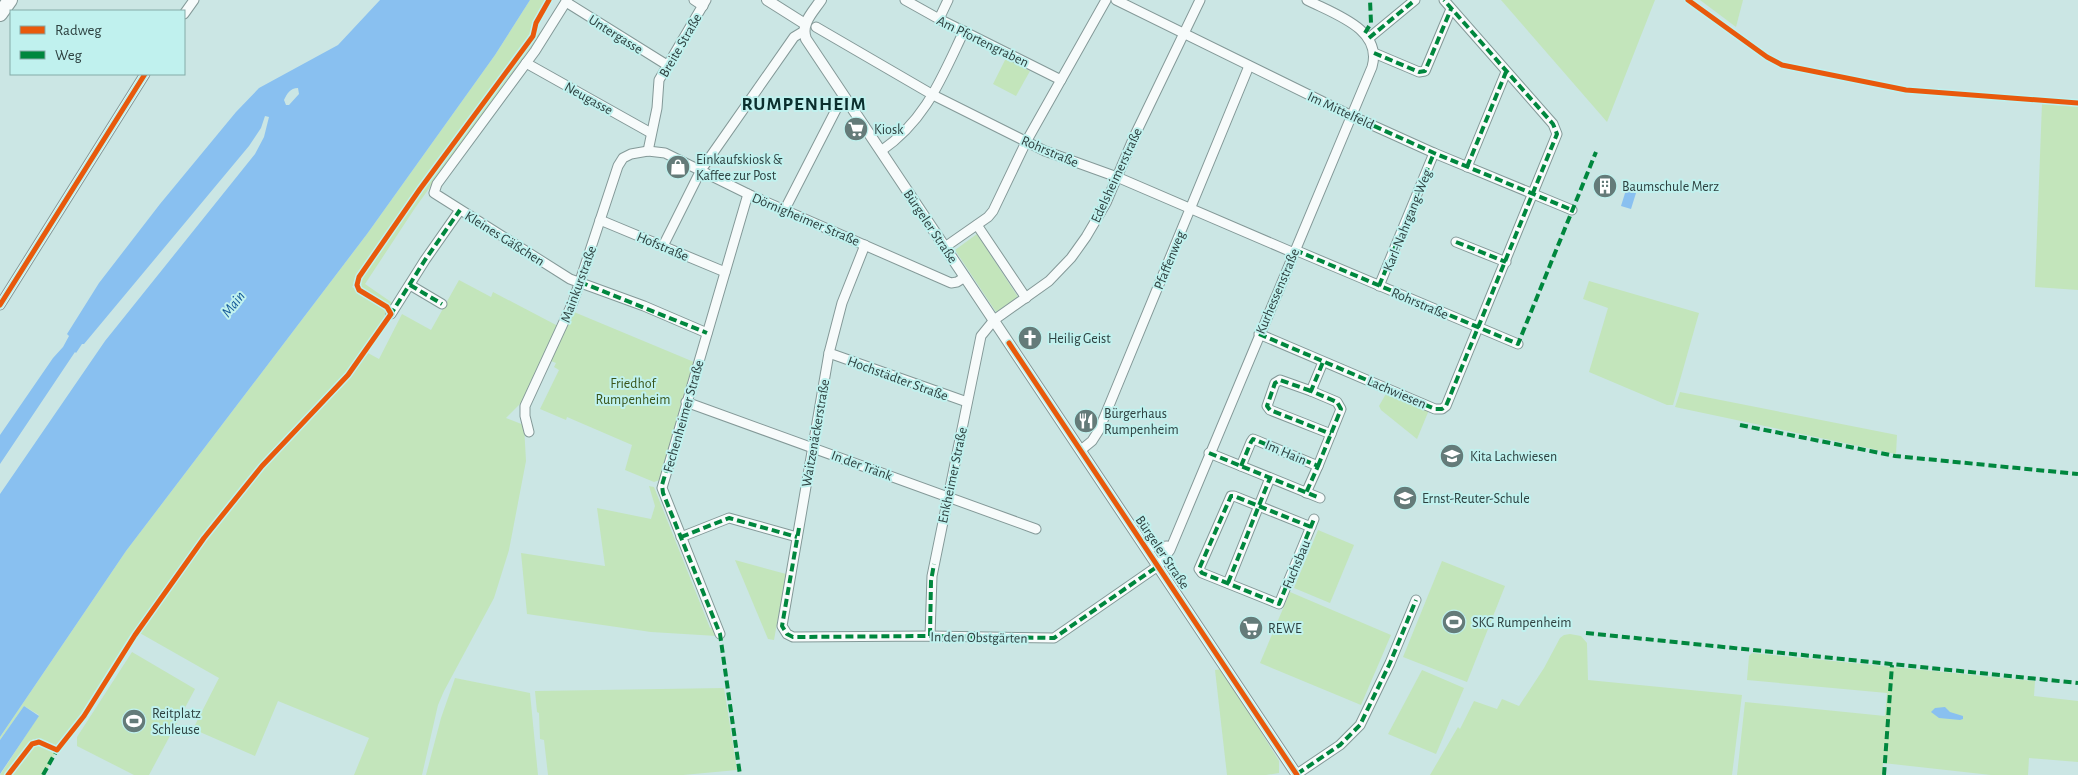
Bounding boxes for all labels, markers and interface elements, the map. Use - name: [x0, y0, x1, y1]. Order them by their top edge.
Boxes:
- legend: [10, 10, 185, 75]
- street label: Breite Straße: [657, 11, 705, 80]
- street label: Untergasse: [586, 13, 645, 57]
- street label: Am Pfortengraben: [934, 14, 1031, 70]
- text: Radweg: [55, 23, 102, 38]
- text: Weg: [55, 48, 83, 63]
- street label: Neugasse: [562, 80, 615, 118]
- street label: Im Mittelfeld: [1305, 89, 1376, 132]
- district label: RUMPENHEIM: [741, 95, 867, 114]
- supermarket icon: Kiosk: [843, 116, 869, 142]
- place label: Kiosk: [874, 123, 904, 137]
- street label: Edelsheimerstraße: [1089, 126, 1145, 225]
- street label: Rohrstraße: [1019, 134, 1080, 170]
- place label: Einkaufskiosk & Kaffee zur Post: [696, 153, 783, 183]
- shop icon: Einkaufskiosk & Kaffee zur Post: [665, 154, 691, 180]
- street label: Karl-Nahrgang-Weg: [1381, 167, 1435, 273]
- building icon: Baumschule Merz: [1592, 173, 1618, 199]
- place label: Baumschule Merz: [1622, 180, 1719, 194]
- street label: Bürgeler Straße: [901, 187, 960, 266]
- street label: Dörnigheimer Straße: [750, 191, 861, 249]
- street label: Kleines Gäßchen: [462, 209, 547, 269]
- street label: Pfaffenweg: [1152, 229, 1188, 292]
- street label: Hofstraße: [635, 230, 691, 264]
- street label: Mainkurstraße: [559, 244, 599, 325]
- street label: Kurhessenstraße: [1254, 247, 1302, 336]
- street label: Rohrstraße: [1389, 286, 1450, 322]
- water label: Main: [219, 289, 248, 320]
- church icon: Heilig Geist: [1017, 325, 1043, 351]
- place label: Heilig Geist: [1048, 332, 1111, 346]
- street label: Hochstädter Straße: [846, 354, 950, 404]
- street label: Fechenheimer Straße: [661, 359, 707, 474]
- street label: Lachwiesen: [1365, 374, 1428, 412]
- park label: Friedhof Rumpenheim: [596, 377, 670, 407]
- street label: Waitzenäckerstraße: [800, 378, 832, 488]
- place label: Bürgerhaus Rumpenheim: [1104, 407, 1179, 437]
- restaurant icon: Bürgerhaus Rumpenheim: [1073, 408, 1099, 434]
- street label: Enkheimer Straße: [936, 426, 970, 525]
- street label: Im Hain: [1263, 438, 1308, 468]
- school or university icon: Kita Lachwiesen: [1439, 443, 1465, 469]
- street label: In der Tränk: [829, 448, 895, 484]
- place label: Kita Lachwiesen: [1470, 450, 1557, 464]
- school or university icon: Ernst-Reuter-Schule: [1392, 485, 1418, 511]
- place label: Ernst-Reuter-Schule: [1422, 492, 1530, 506]
- street label: Bürgeler Straße: [1133, 513, 1192, 592]
- street label: Fuchsbau: [1280, 538, 1313, 591]
- sports icon: SKG Rumpenheim: [1441, 609, 1467, 635]
- supermarket icon: REWE: [1238, 615, 1264, 641]
- place label: SKG Rumpenheim: [1472, 616, 1571, 630]
- place label: REWE: [1268, 622, 1302, 636]
- street label: In den Obstgärten: [930, 630, 1028, 646]
- place label: Reitplatz Schleuse: [152, 707, 201, 737]
- sports icon: Reitplatz Schleuse: [121, 708, 147, 734]

